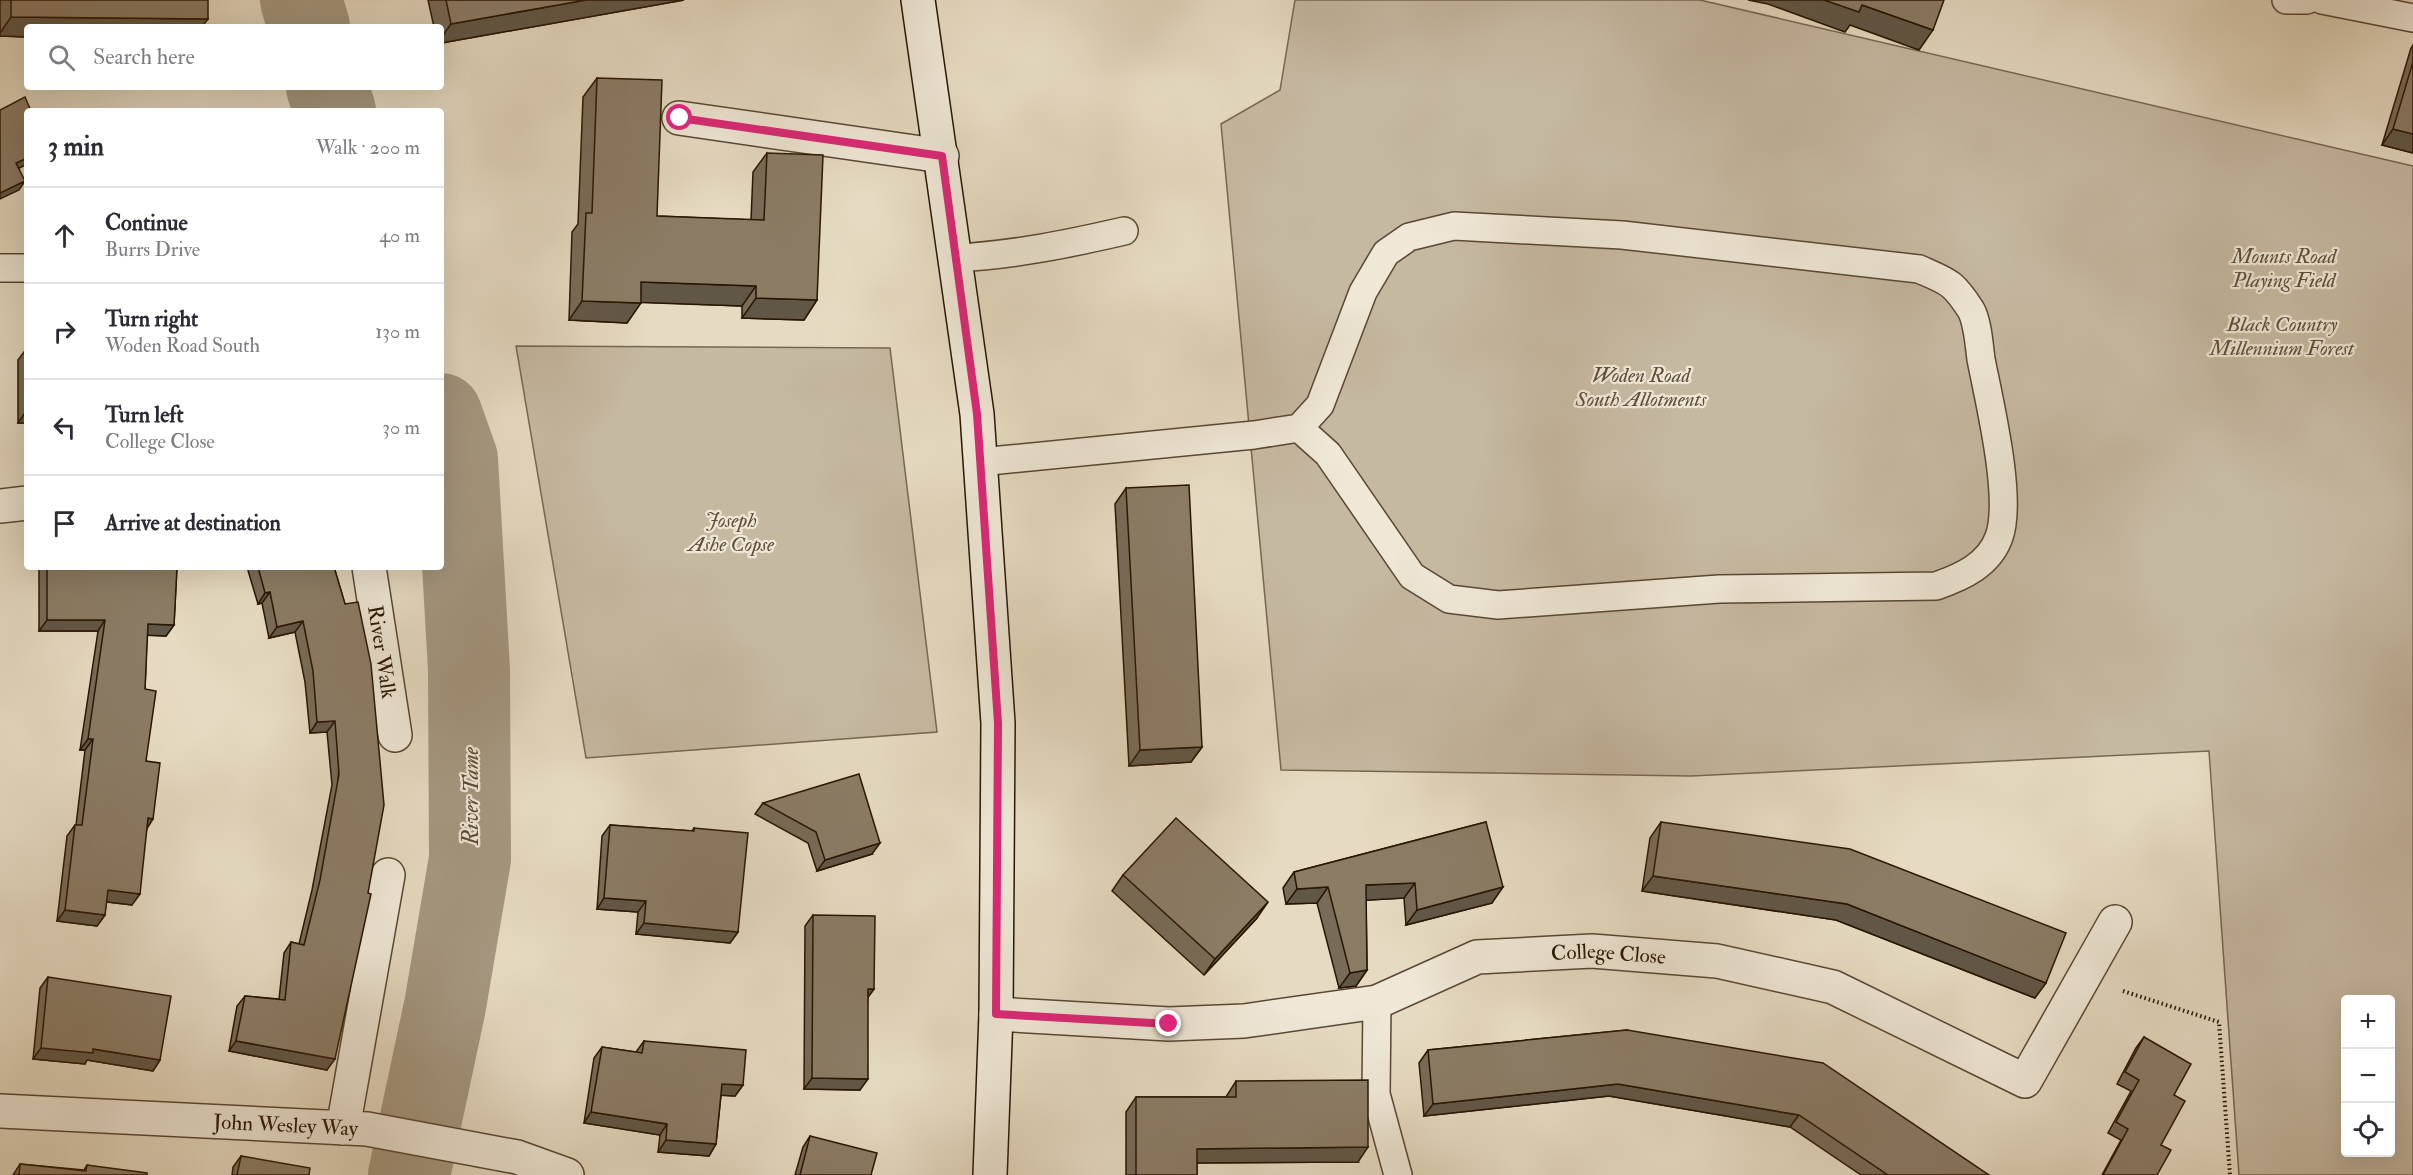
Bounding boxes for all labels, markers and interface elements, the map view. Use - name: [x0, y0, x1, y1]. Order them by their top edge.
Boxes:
- search box: [24, 24, 444, 90]
- icon: search: [45, 41, 78, 74]
- text: Search here: [93, 43, 195, 71]
- route start: [666, 104, 692, 130]
- text: 3 min: [48, 131, 104, 163]
- text: Walk · 200 m: [316, 135, 420, 160]
- text: Continue: [105, 209, 188, 237]
- icon: ahead: [48, 219, 81, 252]
- text: 40 m: [379, 223, 420, 248]
- text: Burrs Drive: [105, 237, 200, 262]
- park label: Mounts Road Playing Field: [2230, 243, 2337, 294]
- text: Turn right: [105, 305, 198, 333]
- park label: Black Country Millennium Forest: [2208, 311, 2355, 362]
- icon: right: [48, 315, 81, 348]
- text: 130 m: [375, 319, 420, 344]
- text: Woden Road South: [105, 333, 260, 358]
- park label: Woden Road South Allotments: [1575, 362, 1708, 413]
- text: Turn left: [105, 401, 184, 429]
- icon: left: [48, 411, 81, 444]
- text: 30 m: [382, 415, 420, 440]
- text: College Close: [105, 429, 215, 454]
- icon: arrive: [48, 507, 81, 540]
- park label: Joseph Ashe Copse: [686, 507, 775, 558]
- text: Arrive at destination: [105, 509, 281, 537]
- street label: River Walk: [361, 604, 402, 701]
- water label: River Tame: [457, 746, 485, 846]
- street label: College Close: [1550, 938, 1667, 971]
- map controls: [2341, 995, 2395, 1157]
- button: +: [2341, 995, 2395, 1049]
- route end: [1155, 1010, 1181, 1036]
- button: −: [2341, 1049, 2395, 1103]
- button: locate: [2341, 1103, 2395, 1157]
- street label: John Wesley Way: [212, 1108, 359, 1143]

